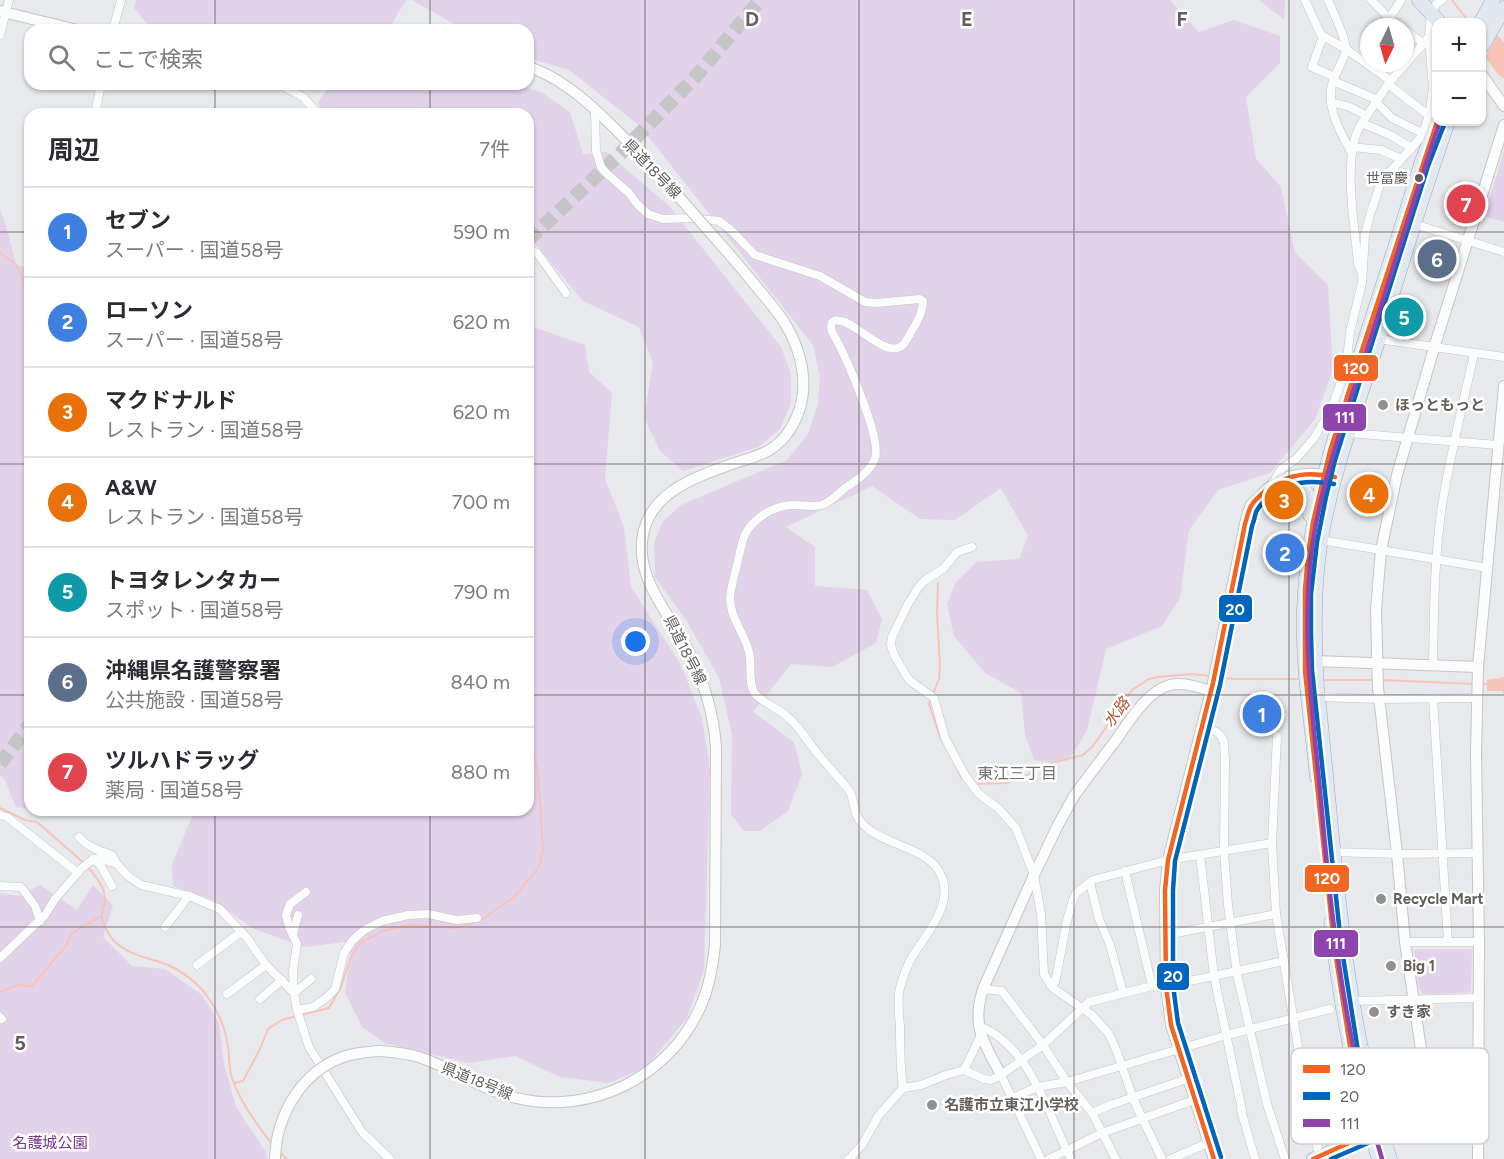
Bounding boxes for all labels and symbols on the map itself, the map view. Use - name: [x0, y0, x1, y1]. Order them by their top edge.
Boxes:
- text: D: [745, 7, 759, 31]
- text: E: [961, 7, 973, 31]
- text: F: [1176, 7, 1188, 31]
- north arrow: [1360, 18, 1414, 72]
- street label: 県道18号線: [619, 136, 685, 202]
- place label: 世冨慶: [1366, 170, 1408, 187]
- marker: 世冨慶: [1413, 172, 1425, 184]
- pin: 7: [1446, 182, 1486, 226]
- pin: 6: [1418, 236, 1456, 282]
- pin: 5: [1384, 294, 1424, 340]
- line badge: 120: [1333, 354, 1379, 382]
- text: 120: [1343, 359, 1369, 378]
- place label: ほっともっと: [1395, 396, 1485, 414]
- marker: ほっともっと: [1376, 398, 1390, 412]
- line badge: 111: [1322, 403, 1367, 432]
- text: 111: [1335, 408, 1355, 427]
- pin: 4: [1350, 472, 1388, 516]
- pin: 3: [1264, 478, 1304, 522]
- pin: 2: [1266, 530, 1304, 576]
- line badge: 20: [1218, 594, 1253, 623]
- text: 20: [1225, 600, 1245, 619]
- street label: 県道18号線: [660, 612, 710, 688]
- your location: [621, 627, 650, 656]
- water label: 水路: [1099, 692, 1135, 731]
- pin: 1: [1242, 692, 1282, 736]
- district label: 東江三丁目: [977, 764, 1057, 783]
- line badge: 120: [1304, 864, 1350, 893]
- text: 120: [1314, 869, 1340, 888]
- place label: Recycle Mart: [1393, 890, 1484, 908]
- marker: Recycle Mart: [1374, 892, 1388, 906]
- line badge: 111: [1313, 929, 1359, 958]
- text: 111: [1326, 934, 1346, 953]
- place label: Big 1: [1403, 957, 1435, 975]
- marker: Big 1: [1384, 959, 1398, 973]
- line badge: 20: [1156, 962, 1190, 991]
- text: 20: [1163, 967, 1183, 986]
- place label: すき家: [1386, 1003, 1431, 1021]
- marker: すき家: [1367, 1005, 1381, 1019]
- text: 5: [14, 1031, 26, 1055]
- legend: [1291, 1048, 1489, 1144]
- street label: 県道18号線: [439, 1059, 515, 1103]
- text: 120: [1340, 1060, 1366, 1079]
- text: 20: [1340, 1087, 1359, 1106]
- place label: 名護市立東江小学校: [944, 1096, 1079, 1114]
- marker: 名護市立東江小学校: [925, 1098, 939, 1112]
- text: 111: [1340, 1114, 1360, 1133]
- park label: 名護城公園: [12, 1134, 88, 1152]

